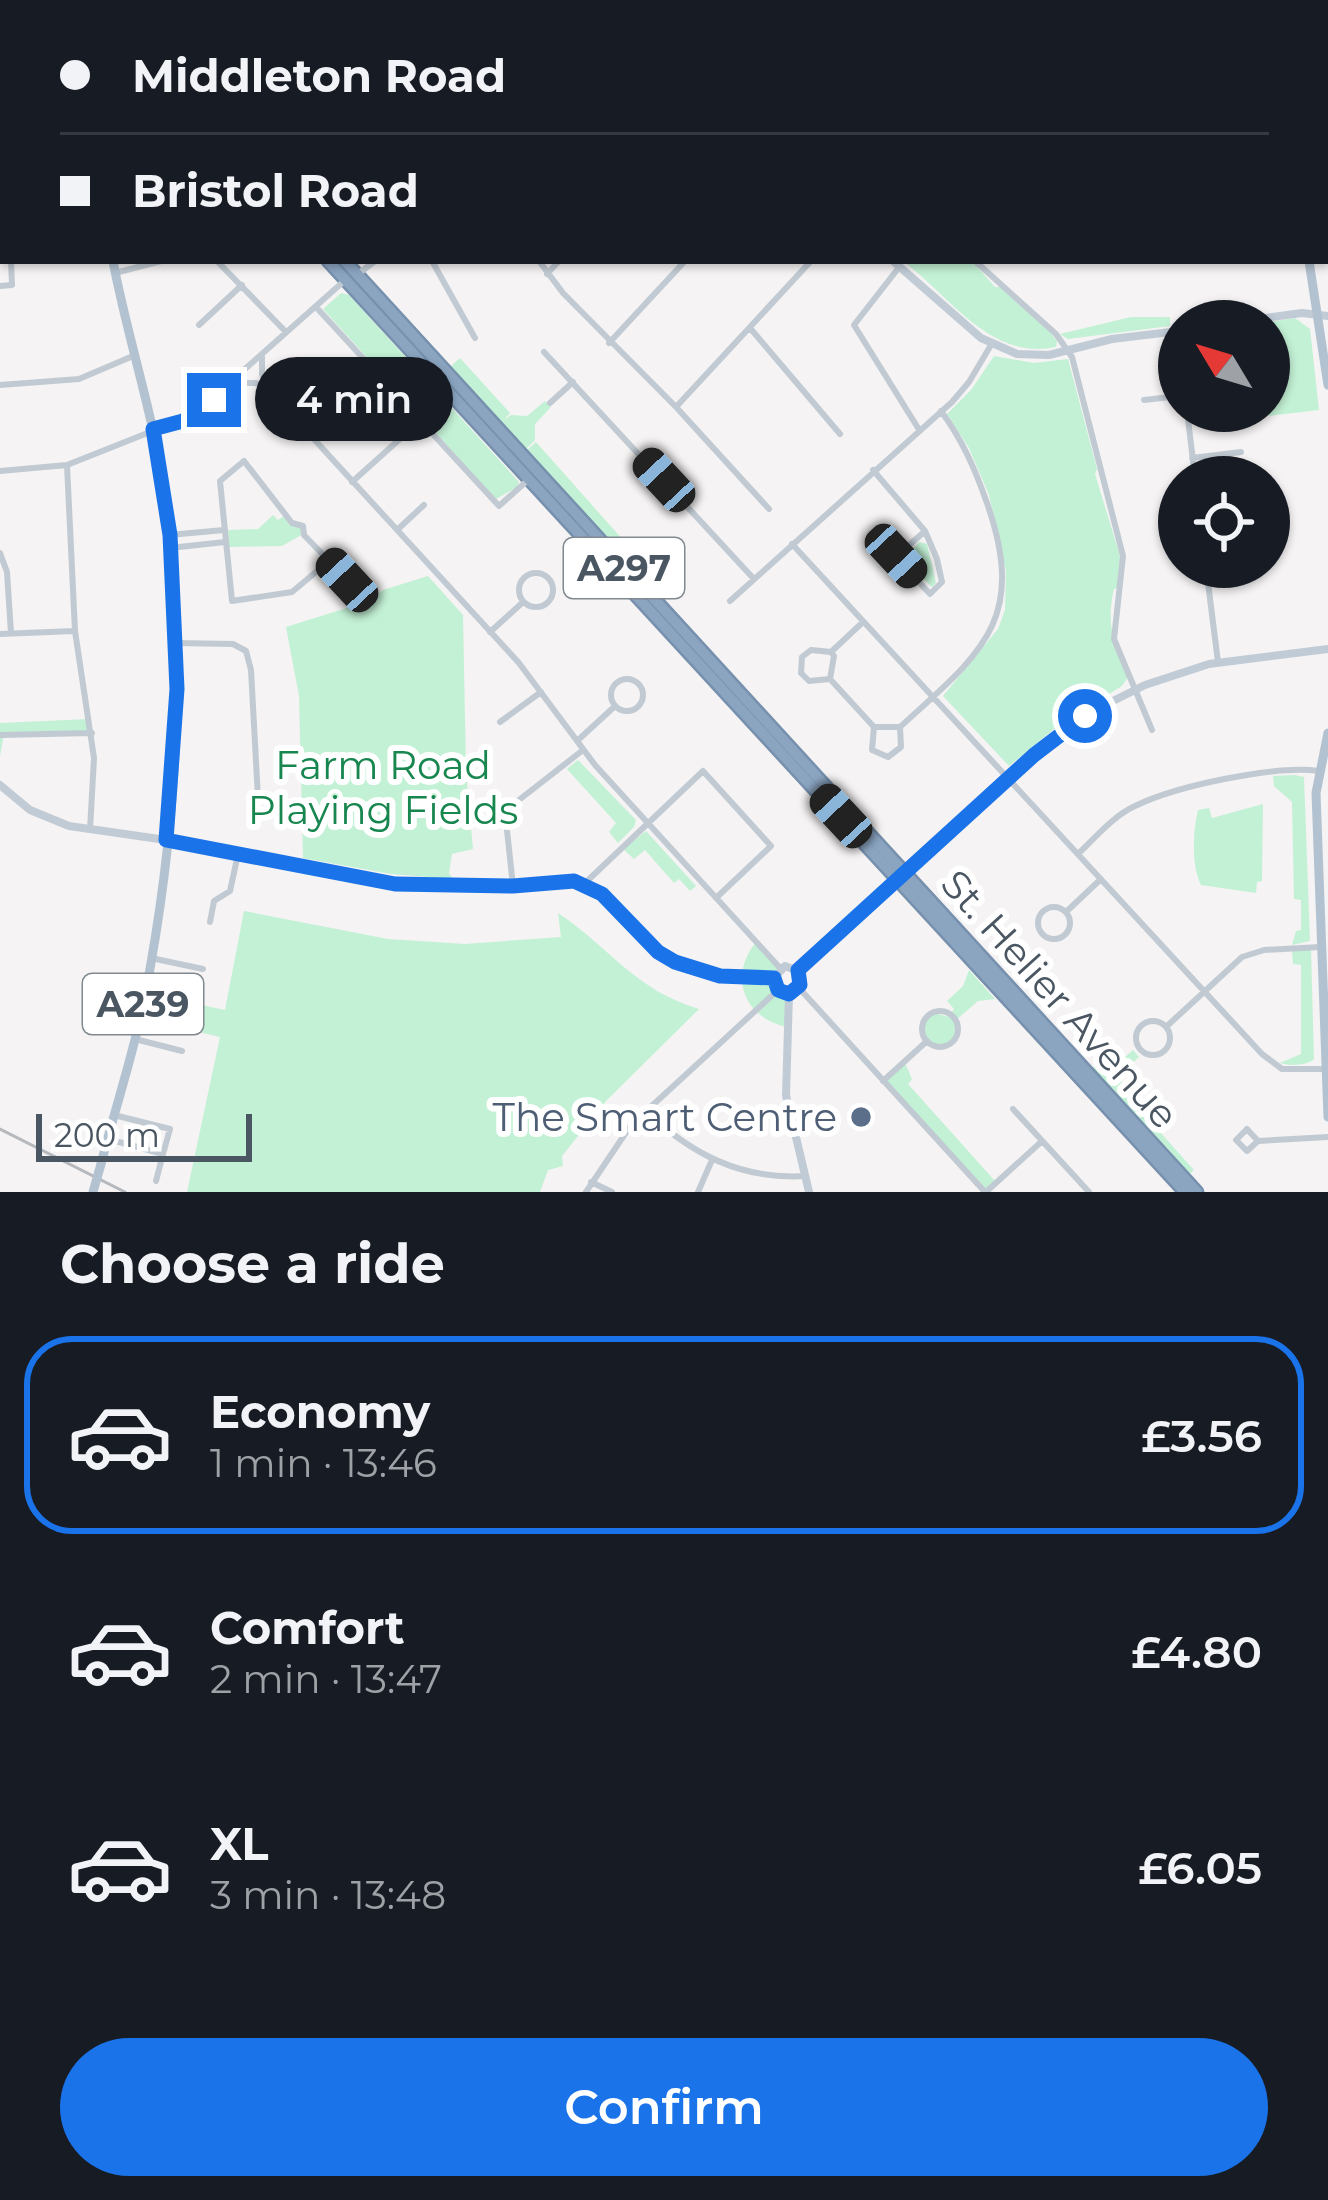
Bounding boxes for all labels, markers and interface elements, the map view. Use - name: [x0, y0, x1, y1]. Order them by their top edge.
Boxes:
- text: Middleton Road: [132, 48, 506, 103]
- text: Bristol Road: [132, 163, 419, 218]
- north arrow: [1158, 300, 1290, 432]
- map controls: [1158, 300, 1290, 588]
- callout: 4 min: [256, 358, 454, 442]
- route end: [187, 373, 241, 427]
- text: 4 min: [296, 375, 412, 423]
- car: [626, 441, 702, 519]
- button: locate: [1158, 456, 1290, 588]
- car: [858, 517, 934, 595]
- road number: A297: [564, 538, 684, 598]
- car: [309, 541, 385, 619]
- route start: [1058, 689, 1112, 743]
- park label: Farm Road Playing Fields: [248, 741, 518, 834]
- car: [803, 777, 879, 855]
- street label: St. Helier Avenue: [931, 860, 1189, 1138]
- road number: A239: [83, 974, 203, 1034]
- place label: The Smart Centre: [493, 1093, 837, 1141]
- marker: The Smart Centre: [848, 1104, 874, 1130]
- scale bar: [36, 1108, 252, 1161]
- text: 200 m: [54, 1115, 160, 1155]
- text: Choose a ride: [60, 1231, 445, 1297]
- icon: car: [66, 1381, 174, 1489]
- text: Economy: [210, 1384, 430, 1439]
- text: £3.56: [1141, 1408, 1262, 1463]
- text: 1 min · 13:46: [210, 1439, 437, 1487]
- icon: car: [66, 1597, 174, 1705]
- text: Comfort: [210, 1600, 405, 1655]
- text: £4.80: [1131, 1624, 1262, 1679]
- text: 2 min · 13:47: [210, 1655, 442, 1703]
- icon: car: [66, 1813, 174, 1921]
- text: XL: [210, 1816, 268, 1871]
- text: £6.05: [1138, 1840, 1262, 1895]
- text: 3 min · 13:48: [210, 1871, 446, 1919]
- button: Confirm: [60, 2038, 1268, 2176]

